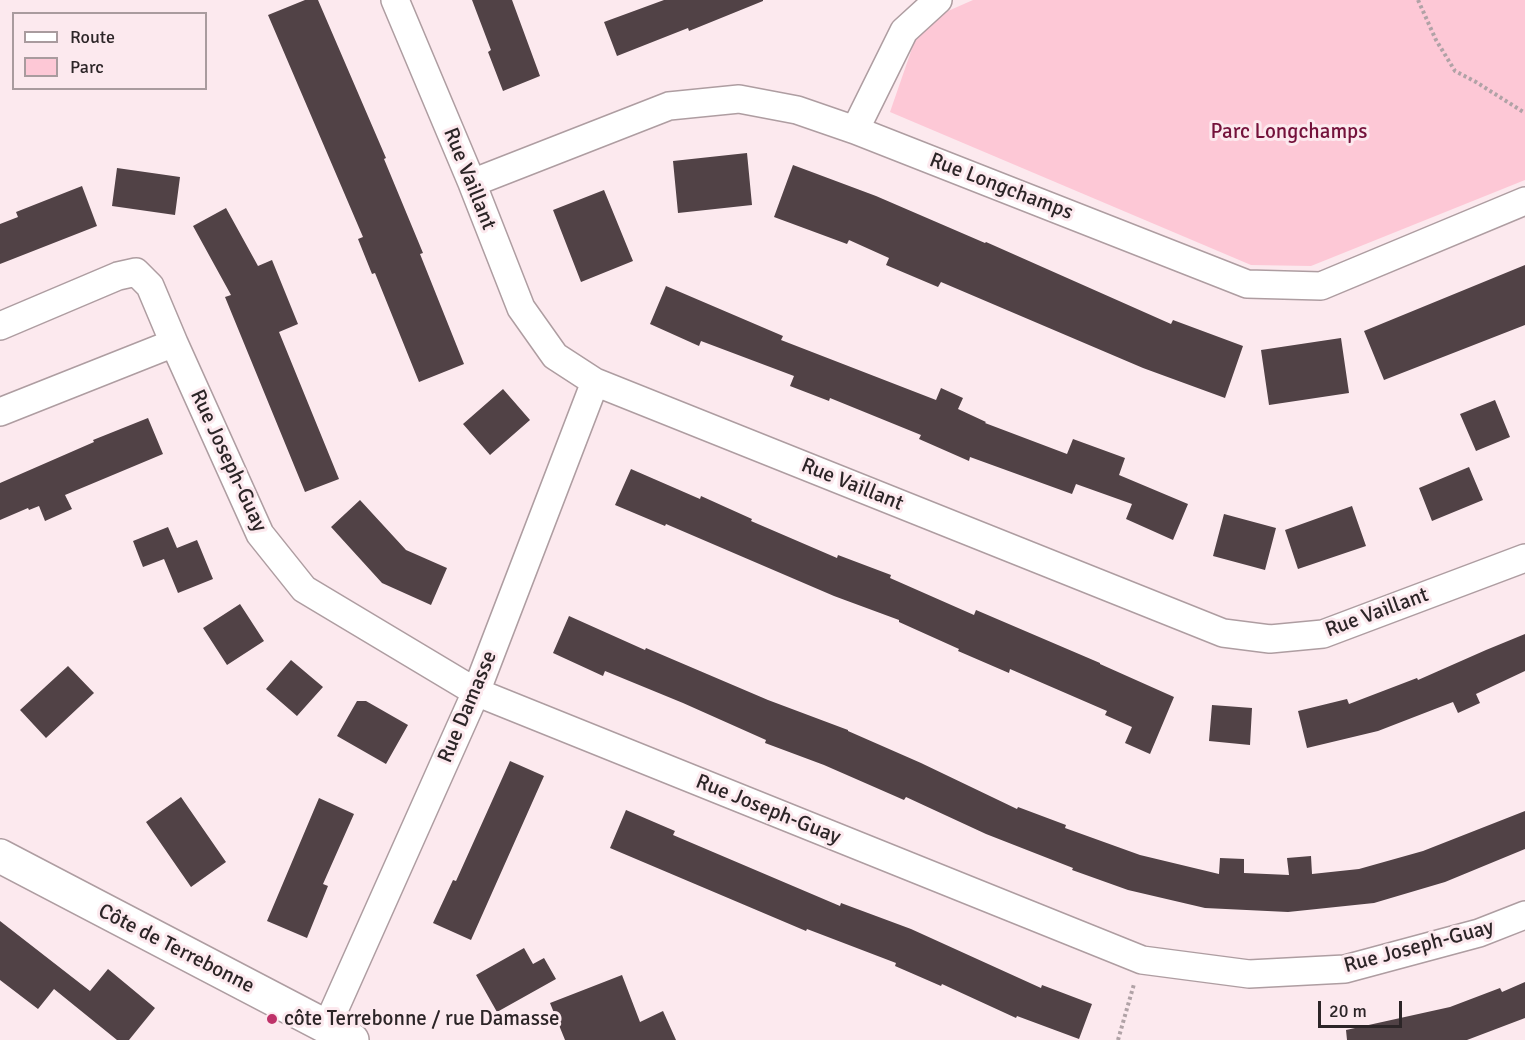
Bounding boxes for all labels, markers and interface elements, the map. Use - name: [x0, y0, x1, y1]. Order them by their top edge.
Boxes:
- legend: [12, 12, 207, 90]
- text: Route: [70, 26, 115, 48]
- text: Parc: [70, 56, 104, 78]
- park label: Parc Longchamps: [1211, 119, 1367, 145]
- street label: Rue Vaillant: [437, 124, 501, 234]
- street label: Rue Longchamps: [926, 148, 1076, 226]
- street label: Rue Joseph-Guay: [184, 386, 272, 536]
- street label: Rue Vaillant: [797, 453, 907, 517]
- street label: Rue Vaillant: [1322, 583, 1432, 643]
- street label: Rue Damasse: [433, 647, 503, 767]
- street label: Rue Joseph-Guay: [692, 769, 844, 851]
- street label: Côte de Terrebonne: [94, 899, 258, 999]
- street label: Rue Joseph-Guay: [1341, 915, 1497, 979]
- scale bar: [1321, 989, 1405, 1027]
- text: 20 m: [1329, 1000, 1367, 1022]
- place label: côte Terrebonne / rue Damasse: [284, 1006, 560, 1032]
- marker: côte Terrebonne / rue Damasse: [265, 1012, 279, 1026]

